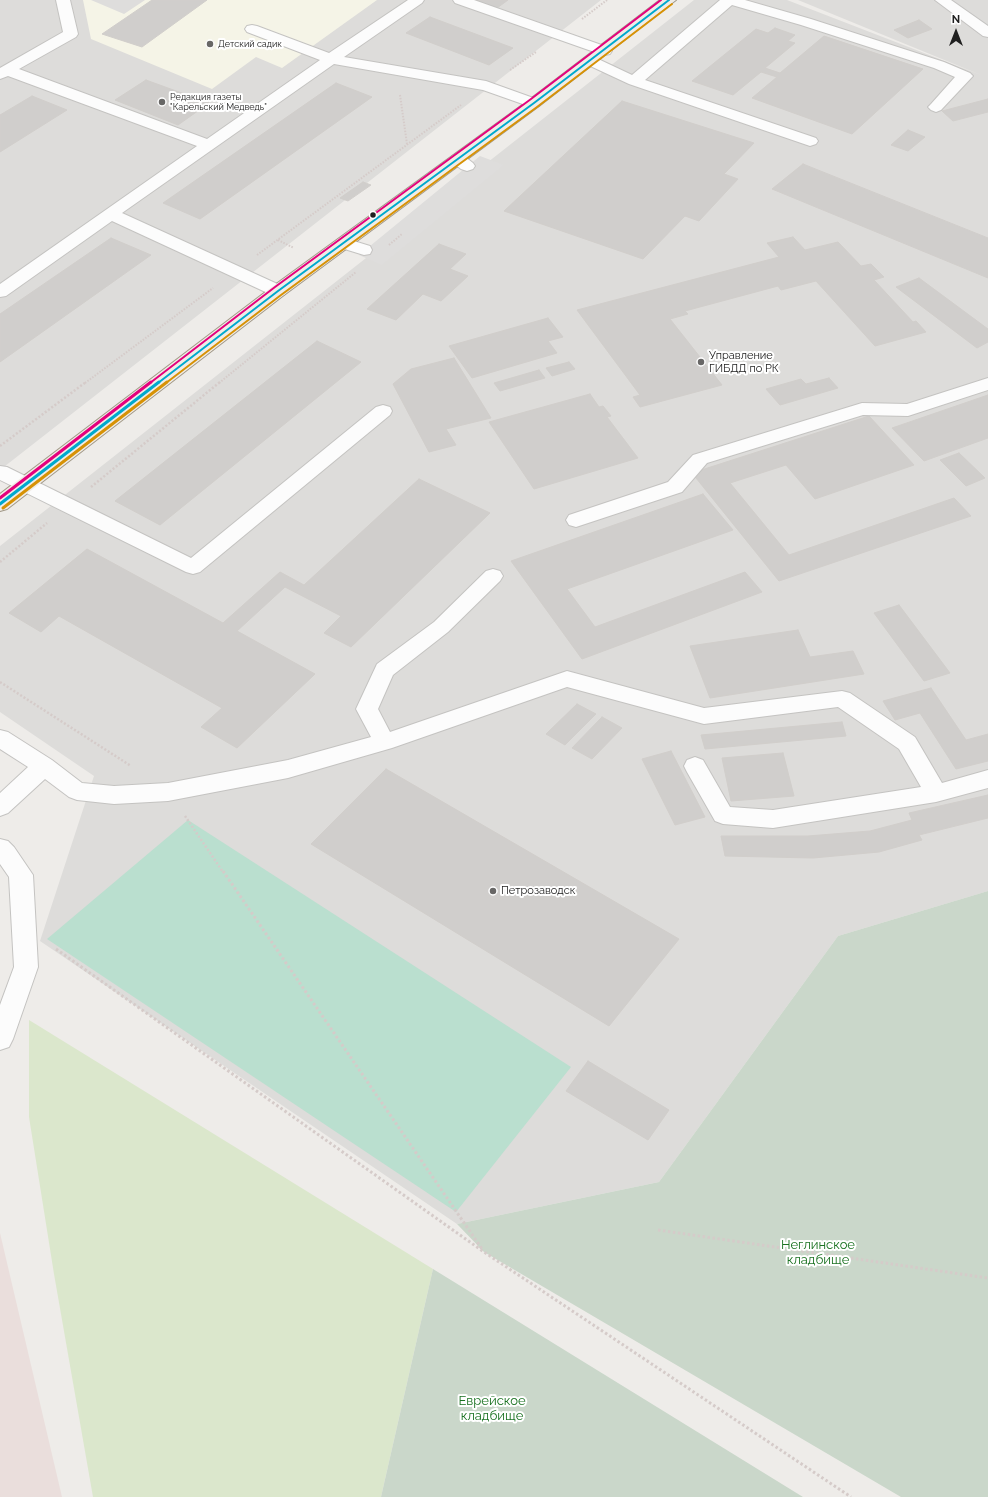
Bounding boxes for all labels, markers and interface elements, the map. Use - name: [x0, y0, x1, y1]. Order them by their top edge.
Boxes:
- north arrow: [936, 12, 976, 52]
- text: N: [952, 13, 960, 26]
- marker: Детский садик: [205, 39, 215, 49]
- place label: Детский садик: [218, 39, 282, 49]
- place label: Редакция газеты "Карельский Медведь": [170, 92, 267, 113]
- marker: Редакция газеты "Карельский Медведь": [157, 97, 167, 107]
- unlabelled marker: [368, 210, 378, 220]
- place label: Управление ГИБДД по РК: [709, 349, 779, 375]
- marker: Управление ГИБДД по РК: [696, 357, 706, 367]
- place label: Петрозаводск: [501, 884, 576, 898]
- marker: Петрозаводск: [488, 886, 498, 896]
- park label: Неглинское кладбище: [781, 1237, 855, 1268]
- park label: Еврейское кладбище: [458, 1393, 526, 1424]

